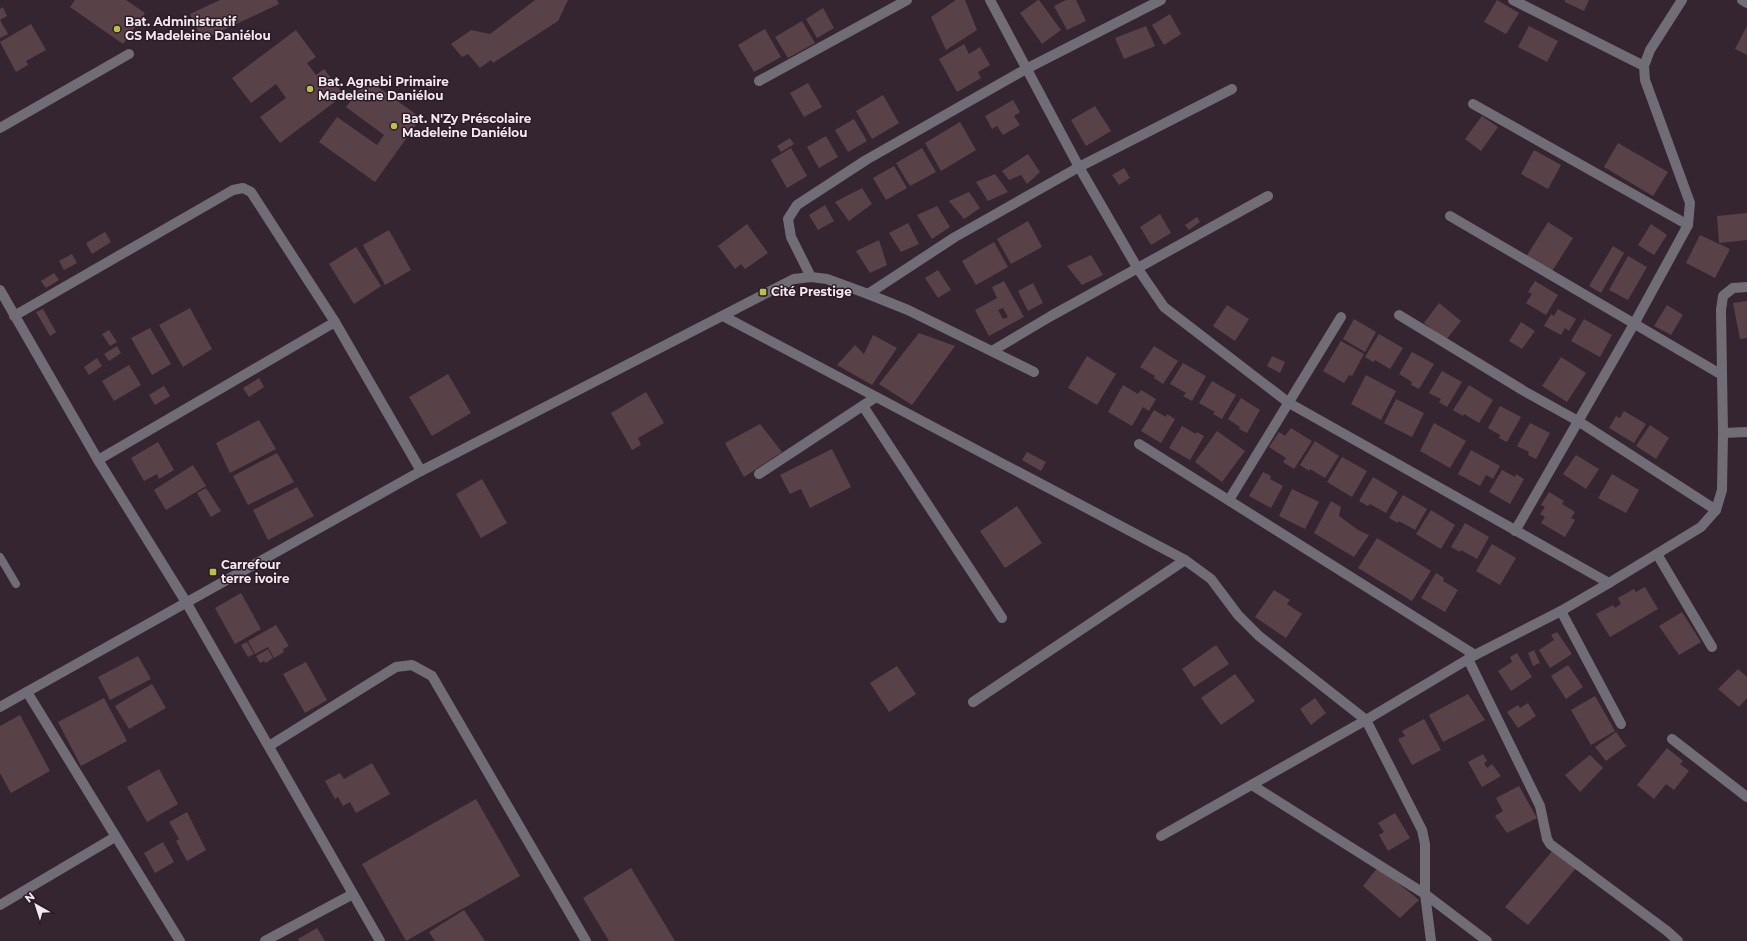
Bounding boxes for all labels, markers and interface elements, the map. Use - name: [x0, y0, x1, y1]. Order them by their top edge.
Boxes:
- place label: Bat. Administratif GS Madeleine Daniélou: [125, 14, 271, 43]
- marker: Bat. Administratif GS Madeleine Daniélou: [112, 24, 122, 34]
- place label: Bat. Agnebi Primaire Madeleine Daniélou: [318, 74, 449, 103]
- marker: Bat. Agnebi Primaire Madeleine Daniélou: [305, 84, 315, 94]
- place label: Bat. N'Zy Préscolaire Madeleine Daniélou: [402, 111, 532, 140]
- marker: Bat. N'Zy Préscolaire Madeleine Daniélou: [389, 121, 399, 131]
- place label: Cité Prestige: [771, 284, 852, 299]
- marker: Cité Prestige: [758, 287, 768, 297]
- place label: Carrefour terre ivoire: [221, 557, 290, 586]
- marker: Carrefour terre ivoire: [208, 567, 218, 577]
- north arrow: [16, 885, 56, 925]
- text: N: [22, 889, 38, 905]

